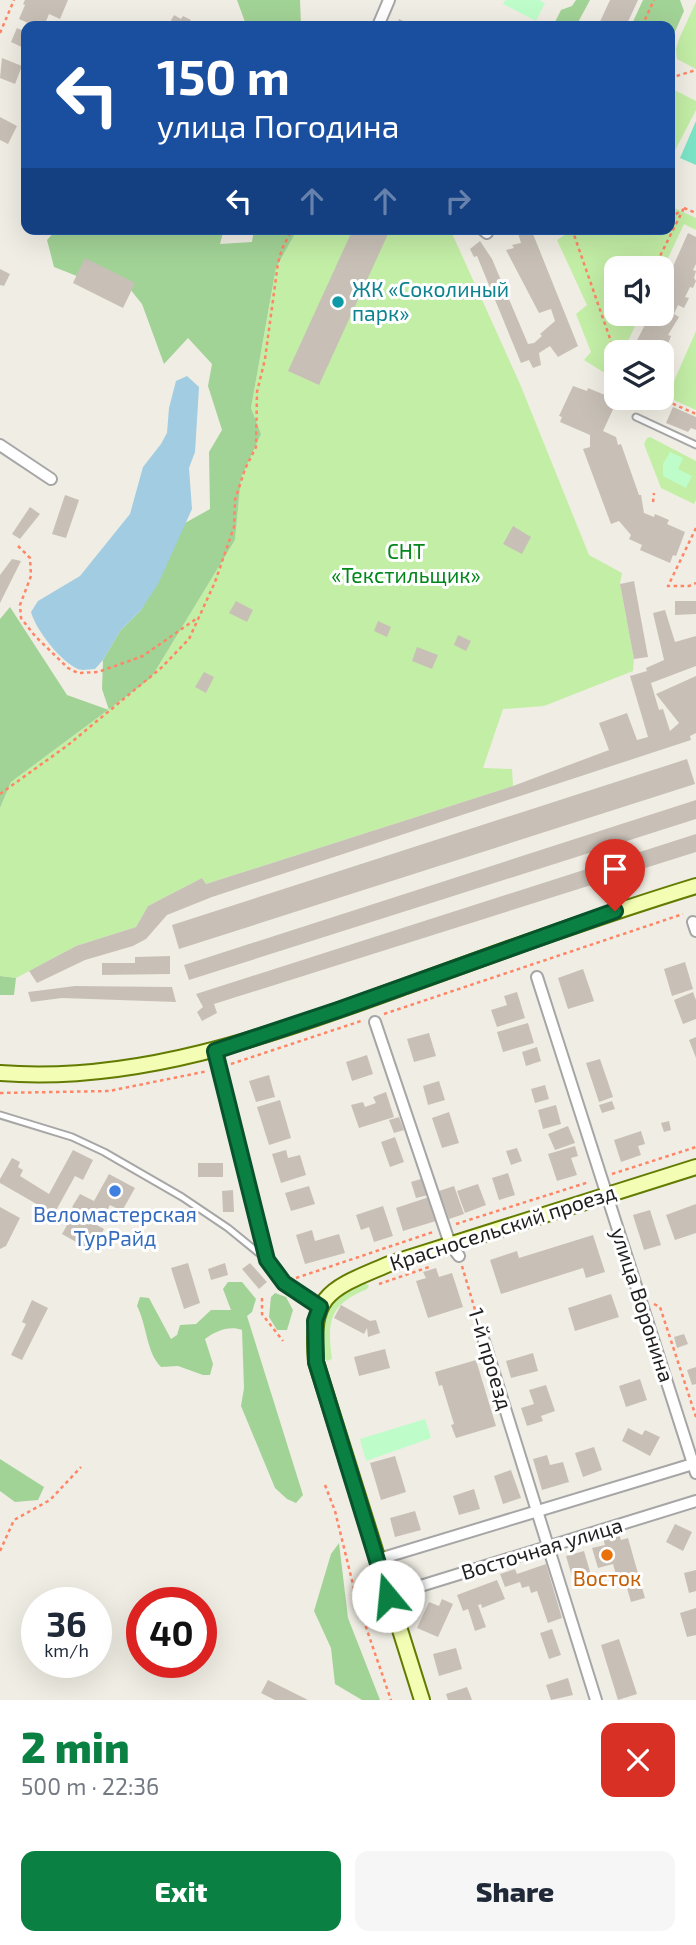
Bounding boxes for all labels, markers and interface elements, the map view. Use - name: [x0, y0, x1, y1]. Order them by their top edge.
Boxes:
- text: 150 m: [157, 46, 290, 105]
- icon: left: [42, 49, 133, 140]
- text: улица Погодина: [157, 106, 399, 144]
- icon: left: [220, 182, 258, 220]
- icon: ahead: [293, 182, 331, 220]
- icon: ahead: [366, 182, 404, 220]
- icon: right: [439, 182, 477, 220]
- map controls: [604, 256, 674, 410]
- button: sound: [604, 256, 674, 326]
- place label: ЖК «Соколиный парк»: [352, 276, 509, 325]
- marker: ЖК «Соколиный парк»: [330, 294, 346, 310]
- button: layers: [604, 340, 674, 410]
- park label: СНТ «Текстильщик»: [331, 538, 481, 587]
- pin: [585, 839, 645, 911]
- icon: arrive: [596, 850, 634, 888]
- street label: Красносельский проезд: [386, 1178, 619, 1275]
- marker: Веломастерская ТурРайд: [107, 1183, 123, 1199]
- place label: Веломастерская ТурРайд: [33, 1201, 197, 1251]
- street label: улица Воронина: [606, 1224, 680, 1385]
- street label: 1-й проезд: [464, 1305, 519, 1412]
- street label: Восточная улица: [458, 1511, 625, 1585]
- marker: Восток: [599, 1547, 615, 1563]
- position arrow: [351, 1559, 425, 1633]
- place label: Восток: [573, 1565, 641, 1590]
- speed limit sign: 40: [126, 1587, 217, 1678]
- text: 36: [46, 1602, 87, 1644]
- text: km/h: [44, 1639, 89, 1661]
- text: 2 min: [21, 1721, 130, 1771]
- button: close: [601, 1723, 675, 1797]
- text: 500 m · 22:36: [21, 1772, 159, 1800]
- button: Exit: [21, 1851, 341, 1931]
- button: Share: [355, 1851, 675, 1931]

